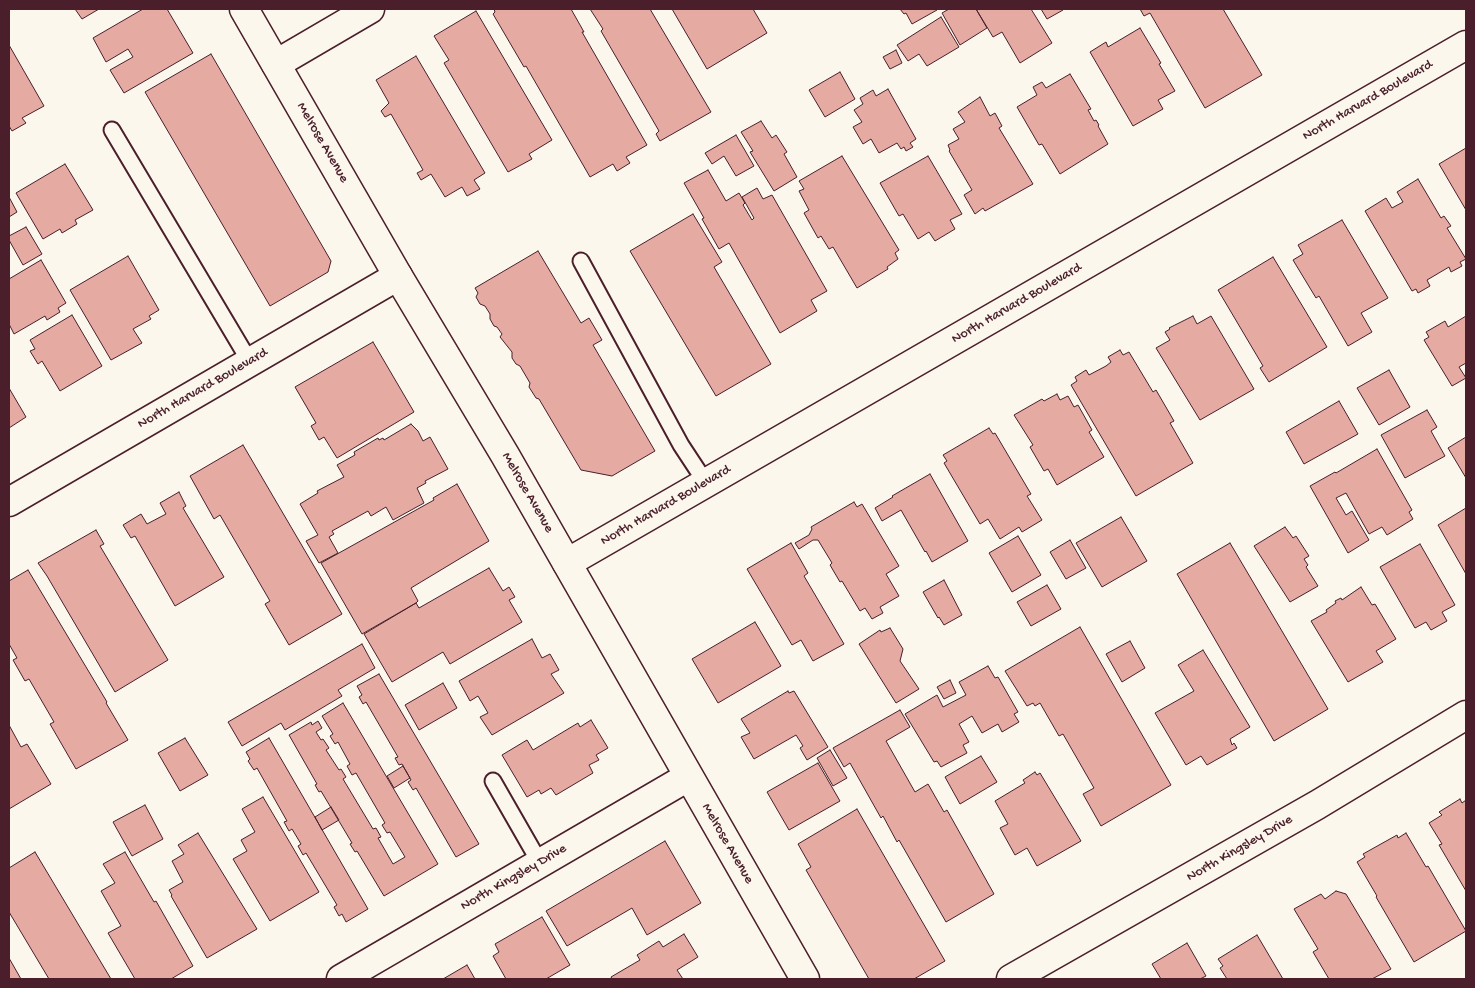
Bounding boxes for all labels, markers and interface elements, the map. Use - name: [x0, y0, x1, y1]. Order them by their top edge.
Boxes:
- street label: North Harvard Boulevard: [1300, 57, 1436, 145]
- street label: Melrose Avenue: [292, 100, 352, 186]
- street label: North Harvard Boulevard: [949, 260, 1085, 348]
- street label: North Harvard Boulevard: [135, 345, 271, 433]
- street label: Melrose Avenue: [497, 450, 557, 536]
- street label: North Harvard Boulevard: [598, 462, 734, 550]
- street label: Melrose Avenue: [697, 801, 757, 887]
- street label: North Kingsley Drive: [1184, 812, 1296, 886]
- street label: North Kingsley Drive: [458, 841, 570, 915]

